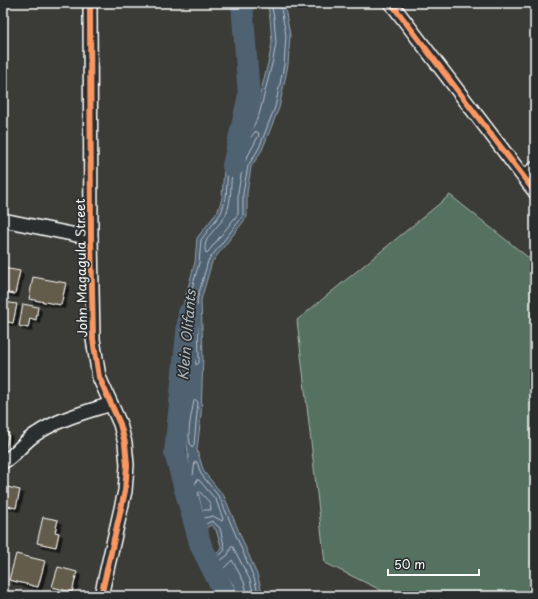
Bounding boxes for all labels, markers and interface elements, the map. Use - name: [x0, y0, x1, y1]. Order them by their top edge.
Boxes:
- street label: John Magagula Street: [70, 198, 91, 338]
- water label: Klein Olifants: [172, 288, 201, 381]
- scale bar: [388, 551, 479, 577]
- text: 50 m: [394, 555, 425, 573]

